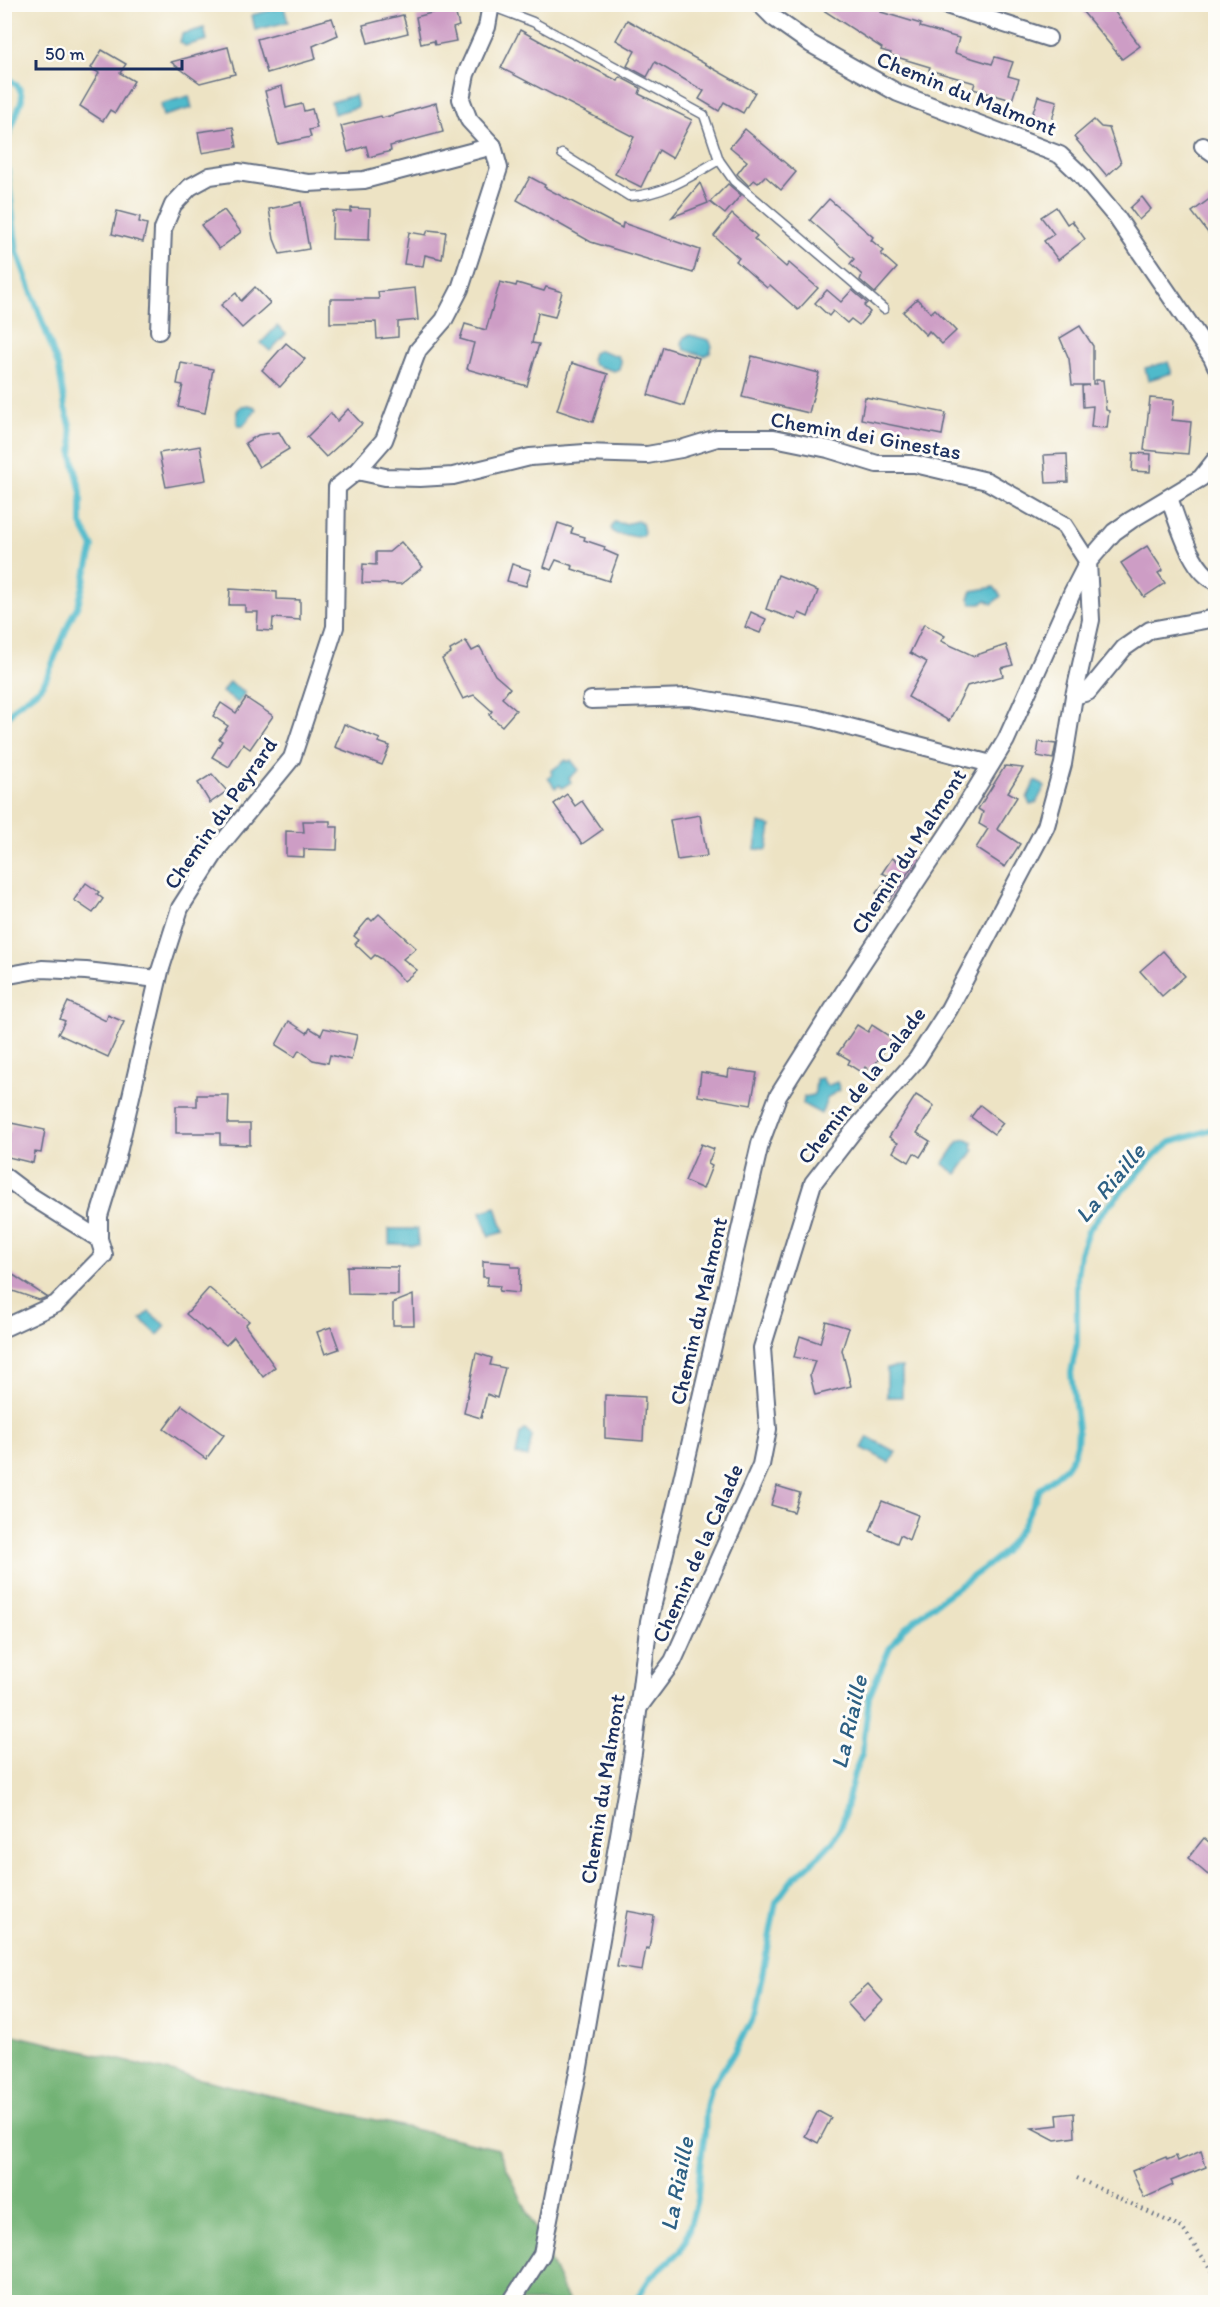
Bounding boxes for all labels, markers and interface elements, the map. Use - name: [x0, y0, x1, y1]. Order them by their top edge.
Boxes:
- scale bar: [36, 33, 182, 71]
- text: 50 m: [45, 43, 85, 65]
- street label: Chemin du Malmont: [873, 45, 1061, 142]
- street label: Chemin dei Ginestas: [768, 405, 963, 466]
- street label: Chemin du Peyrard: [158, 732, 283, 894]
- street label: Chemin du Malmont: [845, 763, 972, 939]
- street label: Chemin de la Calade: [791, 1001, 931, 1170]
- water label: La Riaille: [1068, 1136, 1152, 1228]
- street label: Chemin du Malmont: [664, 1215, 733, 1408]
- street label: Chemin de la Calade: [646, 1460, 749, 1647]
- water label: La Riaille: [824, 1671, 874, 1771]
- street label: Chemin du Malmont: [574, 1692, 631, 1886]
- water label: La Riaille: [653, 2133, 700, 2233]

